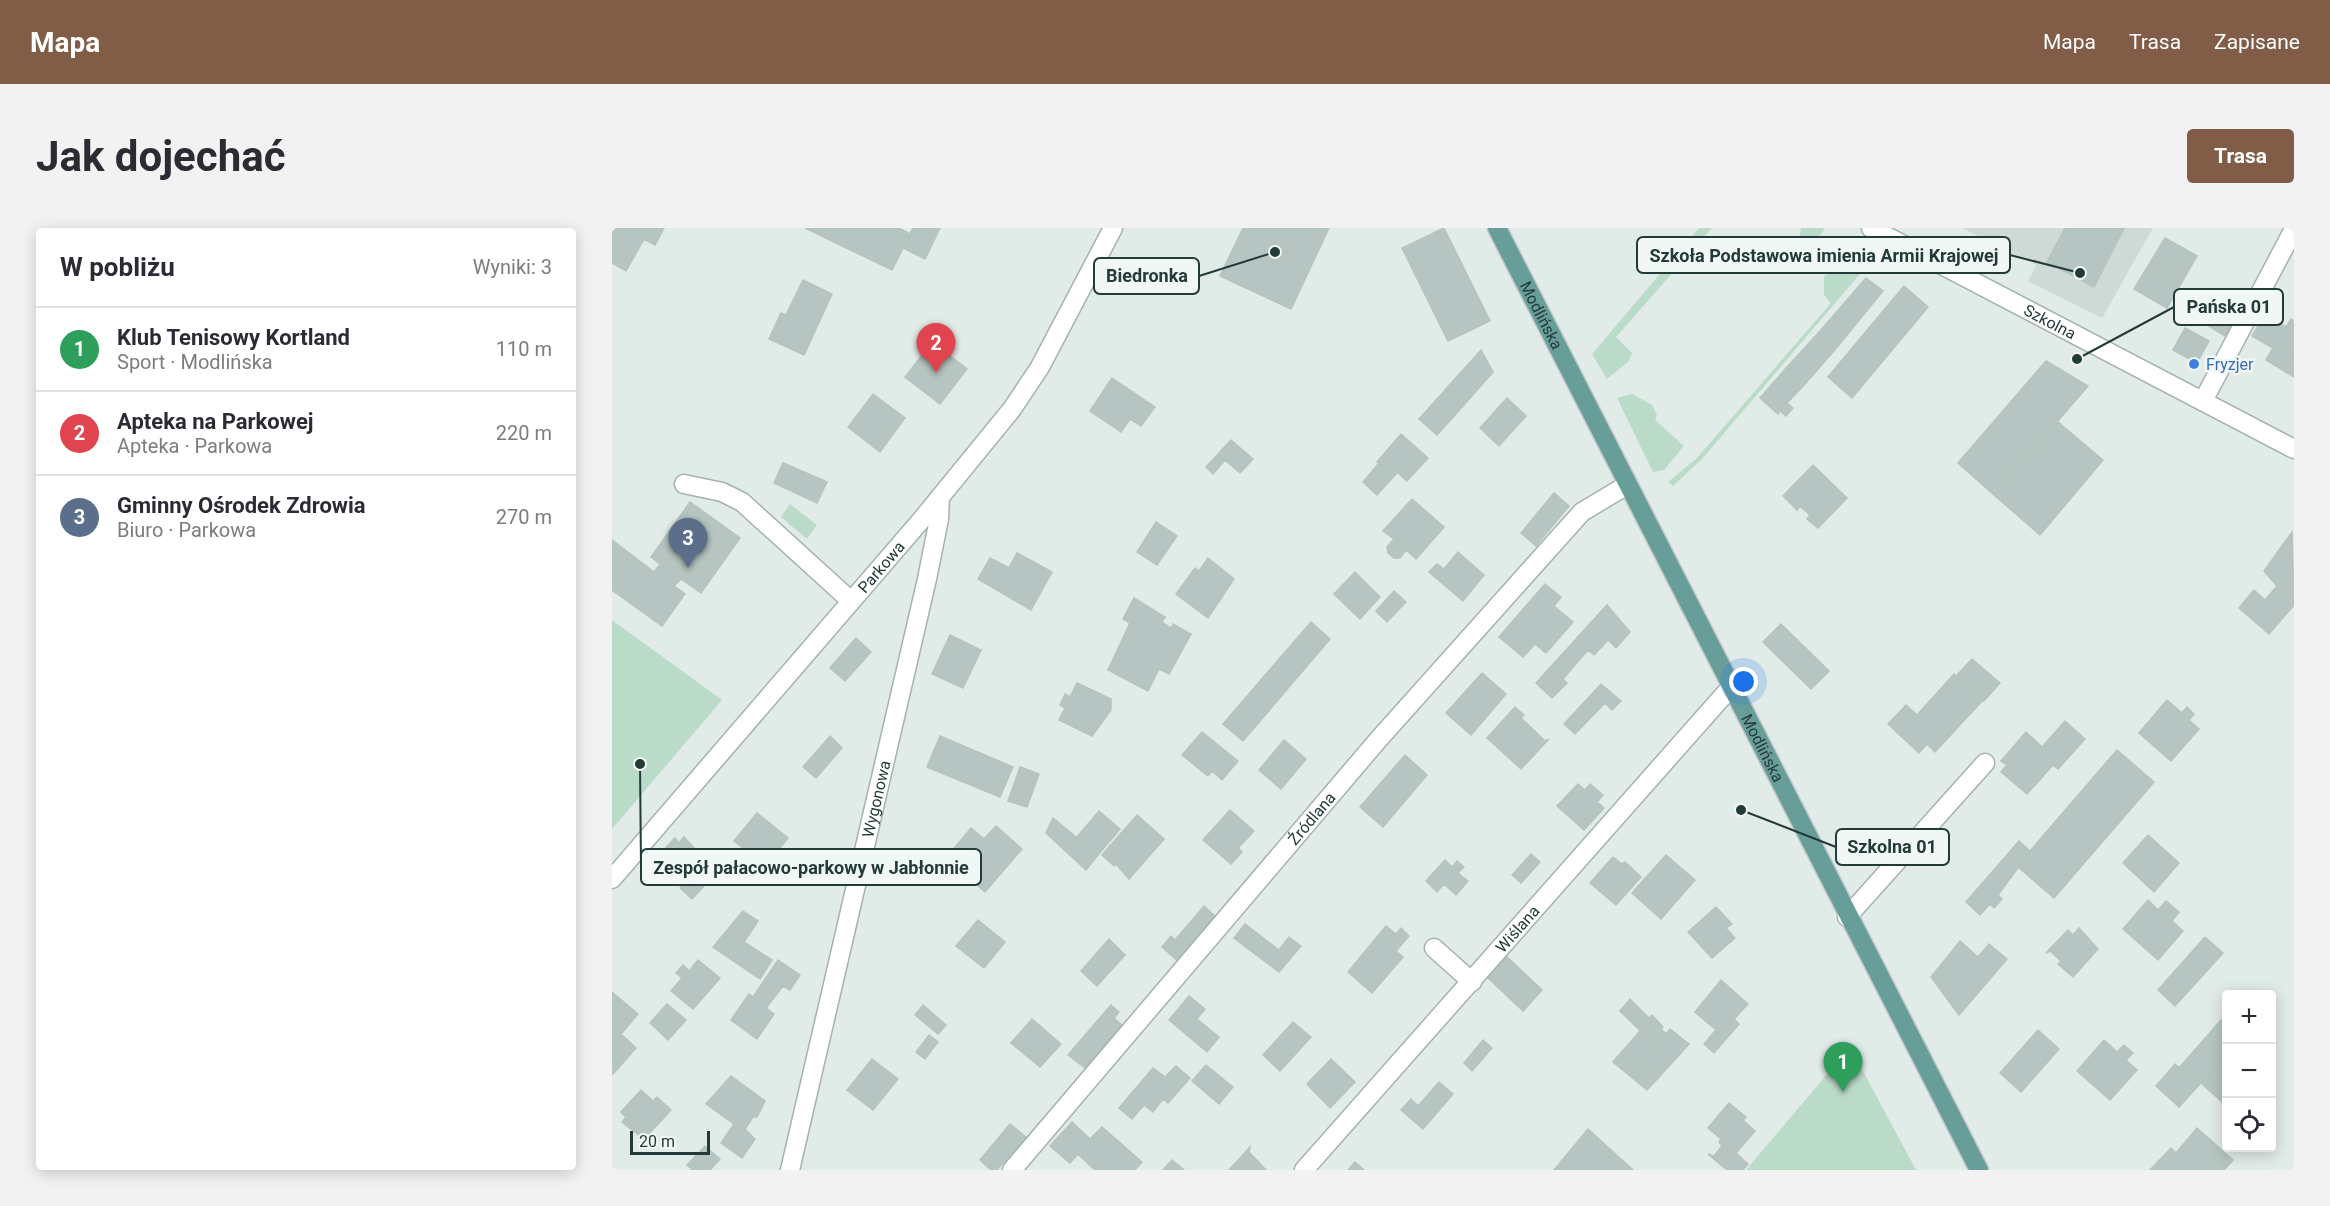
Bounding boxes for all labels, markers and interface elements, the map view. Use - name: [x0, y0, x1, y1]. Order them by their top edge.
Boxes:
- text: Mapa: [30, 26, 100, 59]
- text: Mapa: [2043, 30, 2096, 54]
- text: Trasa: [2129, 30, 2181, 54]
- text: Zapisane: [2214, 30, 2300, 54]
- button: Trasa: [2187, 129, 2294, 183]
- text: Jak dojechać: [36, 132, 286, 181]
- callout: Szkoła Podstawowa imienia Armii Krajowej: [1637, 237, 2010, 273]
- text: Szkoła Podstawowa imienia Armii Krajowej: [1649, 245, 1999, 266]
- text: W pobliżu: [60, 252, 175, 282]
- text: Wyniki: 3: [473, 255, 552, 279]
- callout: Biedronka: [1094, 258, 1199, 294]
- text: Biedronka: [1106, 265, 1188, 286]
- street label: Modlińska: [1516, 278, 1566, 353]
- callout: Pańska 01: [2174, 289, 2283, 325]
- text: Pańska 01: [2187, 296, 2271, 317]
- street label: Szkolna: [2021, 301, 2079, 343]
- pin: 2: [916, 324, 956, 373]
- text: Klub Tenisowy Kortland: [117, 325, 350, 350]
- text: 1: [74, 337, 85, 361]
- text: 110 m: [496, 337, 552, 361]
- text: Sport · Modlińska: [117, 350, 273, 374]
- place label: Fryzjer: [2206, 355, 2254, 374]
- marker: Fryzjer: [2187, 357, 2201, 371]
- text: Apteka na Parkowej: [117, 409, 314, 434]
- text: 2: [74, 421, 85, 445]
- text: 220 m: [496, 421, 552, 445]
- text: Apteka · Parkowa: [117, 434, 272, 458]
- text: Gminny Ośrodek Zdrowia: [117, 493, 366, 518]
- text: 3: [74, 505, 85, 529]
- text: 270 m: [496, 505, 552, 529]
- text: Biuro · Parkowa: [117, 518, 256, 542]
- pin: 3: [668, 518, 708, 568]
- street label: Parkowa: [854, 537, 909, 597]
- your location: [1729, 667, 1758, 696]
- street label: Modlińska: [1737, 711, 1788, 785]
- street label: Wygonowa: [858, 759, 895, 839]
- street label: Źródlana: [1284, 788, 1340, 849]
- callout: Szkolna 01: [1836, 829, 1949, 865]
- text: Szkolna 01: [1847, 836, 1937, 857]
- callout: Zespół pałacowo-parkowy w Jabłonnie: [641, 849, 981, 885]
- text: Zespół pałacowo-parkowy w Jabłonnie: [653, 857, 969, 878]
- street label: Wiślana: [1492, 902, 1543, 957]
- map controls: [2222, 990, 2276, 1152]
- button: +: [2222, 990, 2276, 1044]
- pin: 1: [1824, 1042, 1862, 1092]
- button: −: [2222, 1044, 2276, 1098]
- button: locate: [2222, 1098, 2276, 1152]
- scale bar: [630, 1128, 710, 1156]
- text: 20 m: [639, 1132, 675, 1151]

